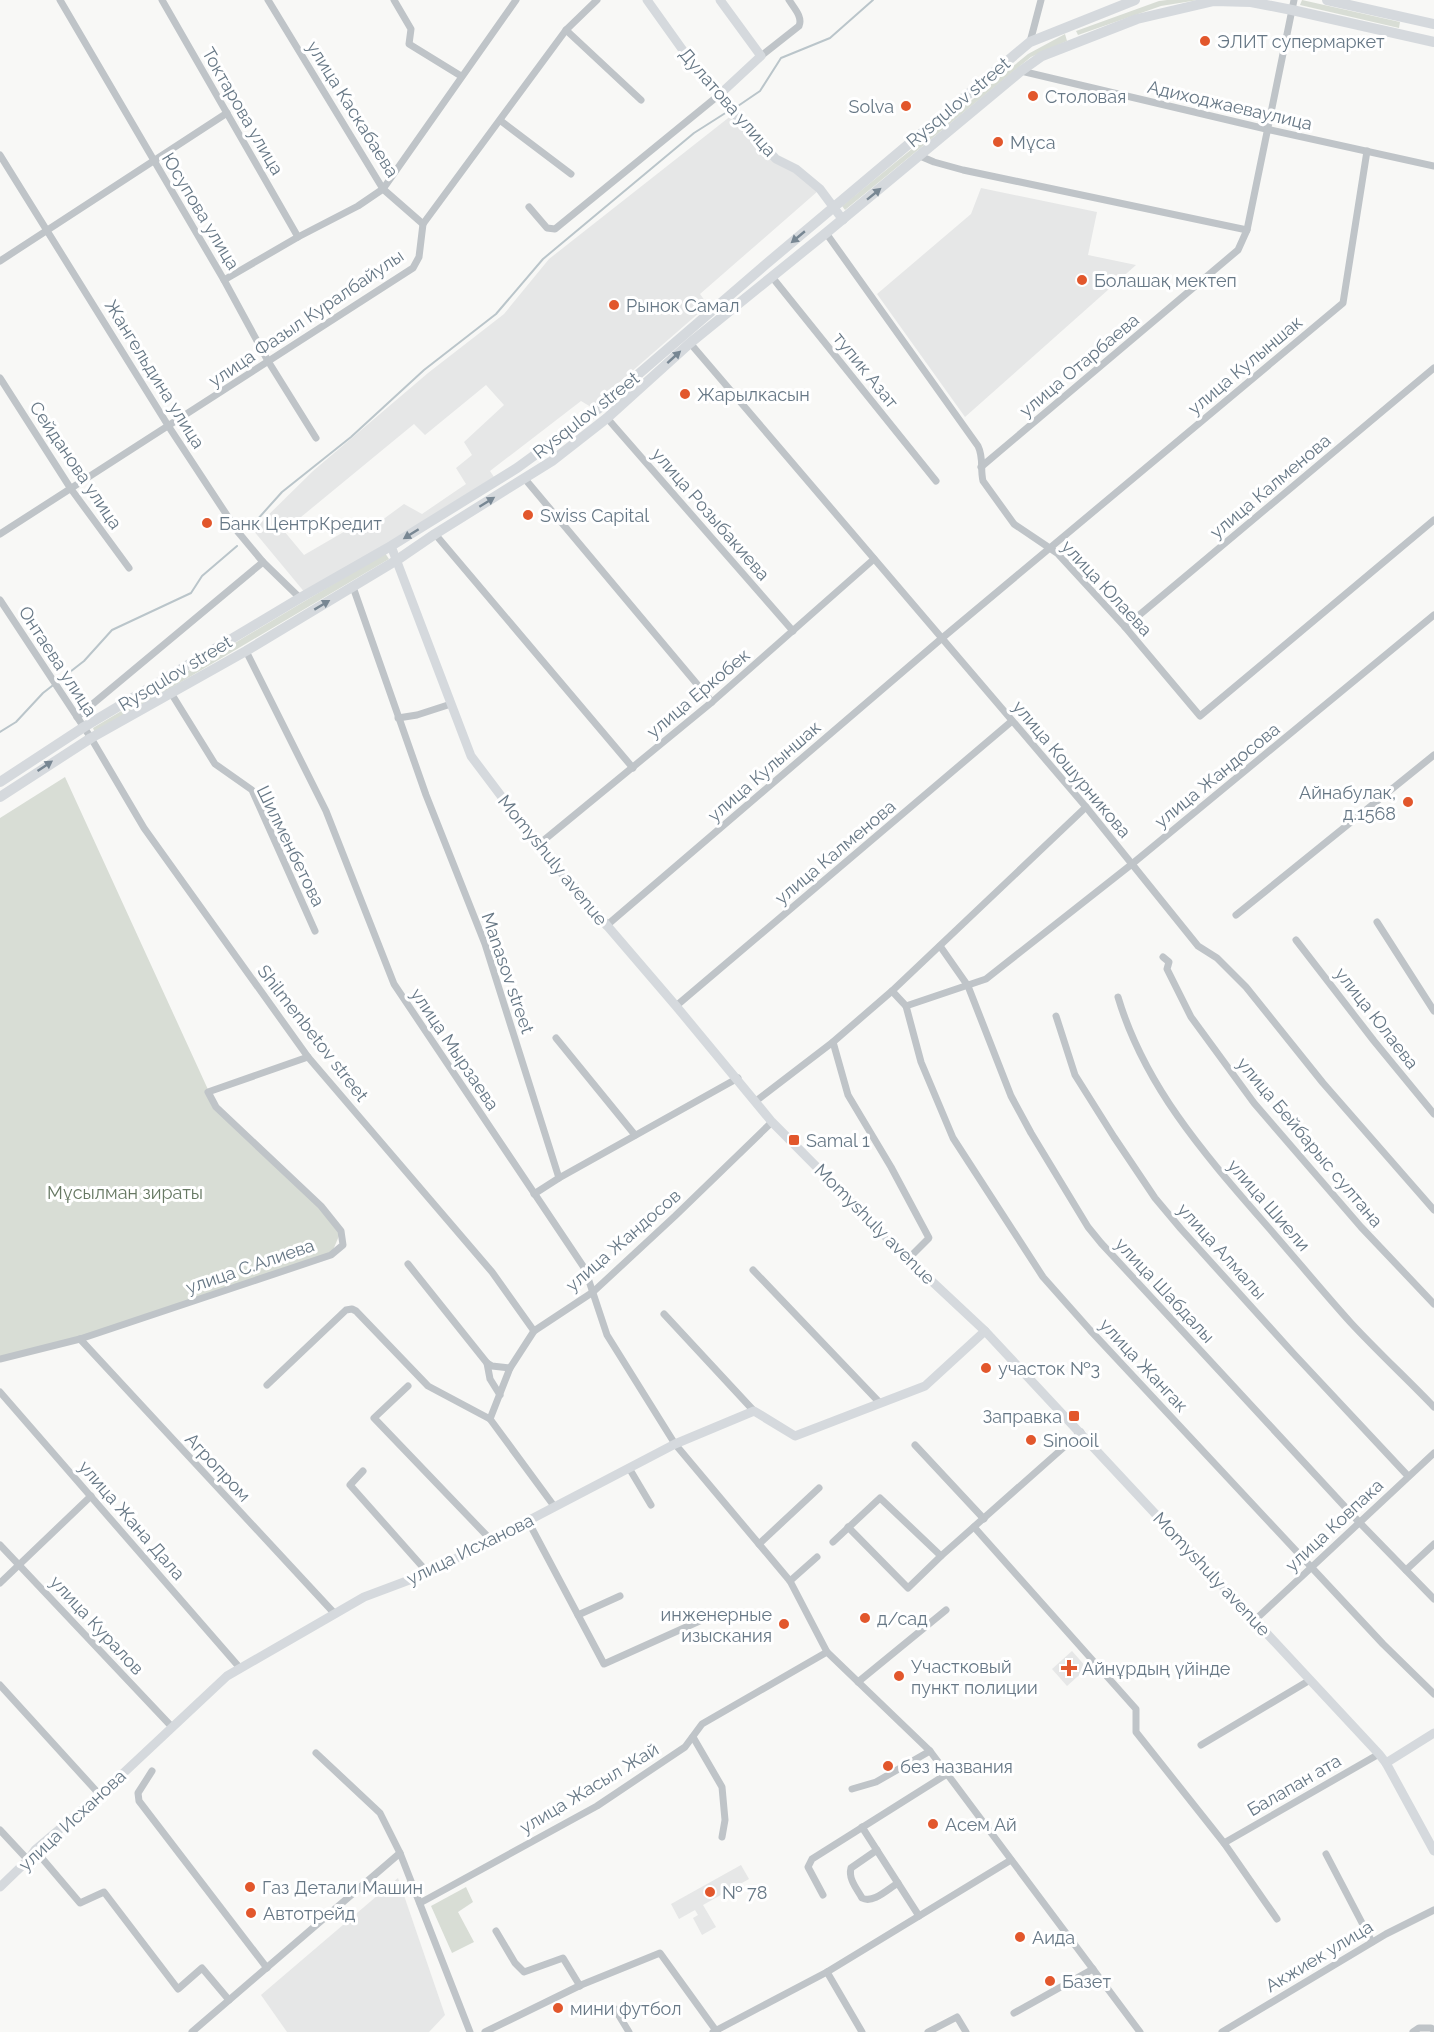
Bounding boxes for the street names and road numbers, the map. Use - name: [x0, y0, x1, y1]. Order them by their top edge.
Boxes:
- street label: улица Каскабаева: [303, 37, 403, 181]
- street label: Дулатова улица: [675, 43, 781, 161]
- street label: Токтарова улица: [198, 44, 288, 178]
- street label: Rysqulov street: [902, 53, 1014, 151]
- street label: Адиходжаеваулица: [1146, 76, 1314, 134]
- street label: Юсупова улица: [158, 149, 244, 273]
- street label: улица Фазыл Куралбайулы: [205, 245, 407, 391]
- street label: Жангельдина улица: [101, 296, 209, 452]
- street label: улица Отарбаева: [1015, 309, 1143, 421]
- street label: улица Кулыншак: [1184, 311, 1306, 419]
- street label: тупик Азат: [829, 328, 903, 412]
- street label: Rysqulov street: [529, 367, 643, 463]
- street label: Сейданова улица: [25, 397, 127, 533]
- street label: улица Калменова: [1205, 429, 1335, 543]
- street label: улица Розыбакиева: [648, 443, 774, 585]
- street label: улица Юлаева: [1057, 536, 1157, 640]
- street label: Онтаева улица: [15, 602, 101, 720]
- street label: Rysqulov street: [114, 631, 236, 715]
- street label: улица Еркобек: [642, 644, 754, 742]
- street label: улица Кошурникова: [1009, 696, 1135, 842]
- street label: улица Кулыншак: [703, 716, 825, 826]
- street label: улица Жандосова: [1150, 718, 1284, 832]
- street label: Шилменбетова: [253, 782, 329, 910]
- street label: Momyshuly avenue: [494, 791, 612, 930]
- street label: улица Калменова: [770, 795, 900, 909]
- street label: Manasov street: [477, 910, 539, 1036]
- street label: Shilmenbetov street: [253, 961, 373, 1105]
- street label: улица Юлаева: [1331, 963, 1423, 1073]
- street label: улица Мырзаева: [406, 984, 504, 1114]
- street label: улица Бейбарыс султана: [1233, 1053, 1387, 1231]
- street label: улица Шиели: [1223, 1155, 1315, 1255]
- street label: Momyshuly avenue: [810, 1159, 940, 1289]
- street label: улица Жандосов: [561, 1185, 685, 1295]
- street label: улица Алмалы: [1173, 1199, 1271, 1303]
- street label: улица Шабдалы: [1111, 1233, 1219, 1347]
- street label: улица С.Алиева: [183, 1234, 317, 1298]
- street label: улица Жангак: [1095, 1314, 1193, 1416]
- street label: Агропром: [181, 1428, 255, 1506]
- street label: улица Жана Дала: [74, 1456, 190, 1584]
- street label: улица Ковпака: [1281, 1474, 1387, 1576]
- street label: Momyshuly avenue: [1149, 1508, 1275, 1641]
- street label: улица Исханова: [403, 1509, 537, 1589]
- street label: улица Куралов: [46, 1571, 148, 1679]
- street label: улица Жасыл Жай: [516, 1738, 662, 1838]
- street label: Балапан ата: [1243, 1750, 1345, 1820]
- street label: улица Исханова: [14, 1765, 130, 1875]
- street label: Акжиек улица: [1262, 1916, 1376, 1996]

